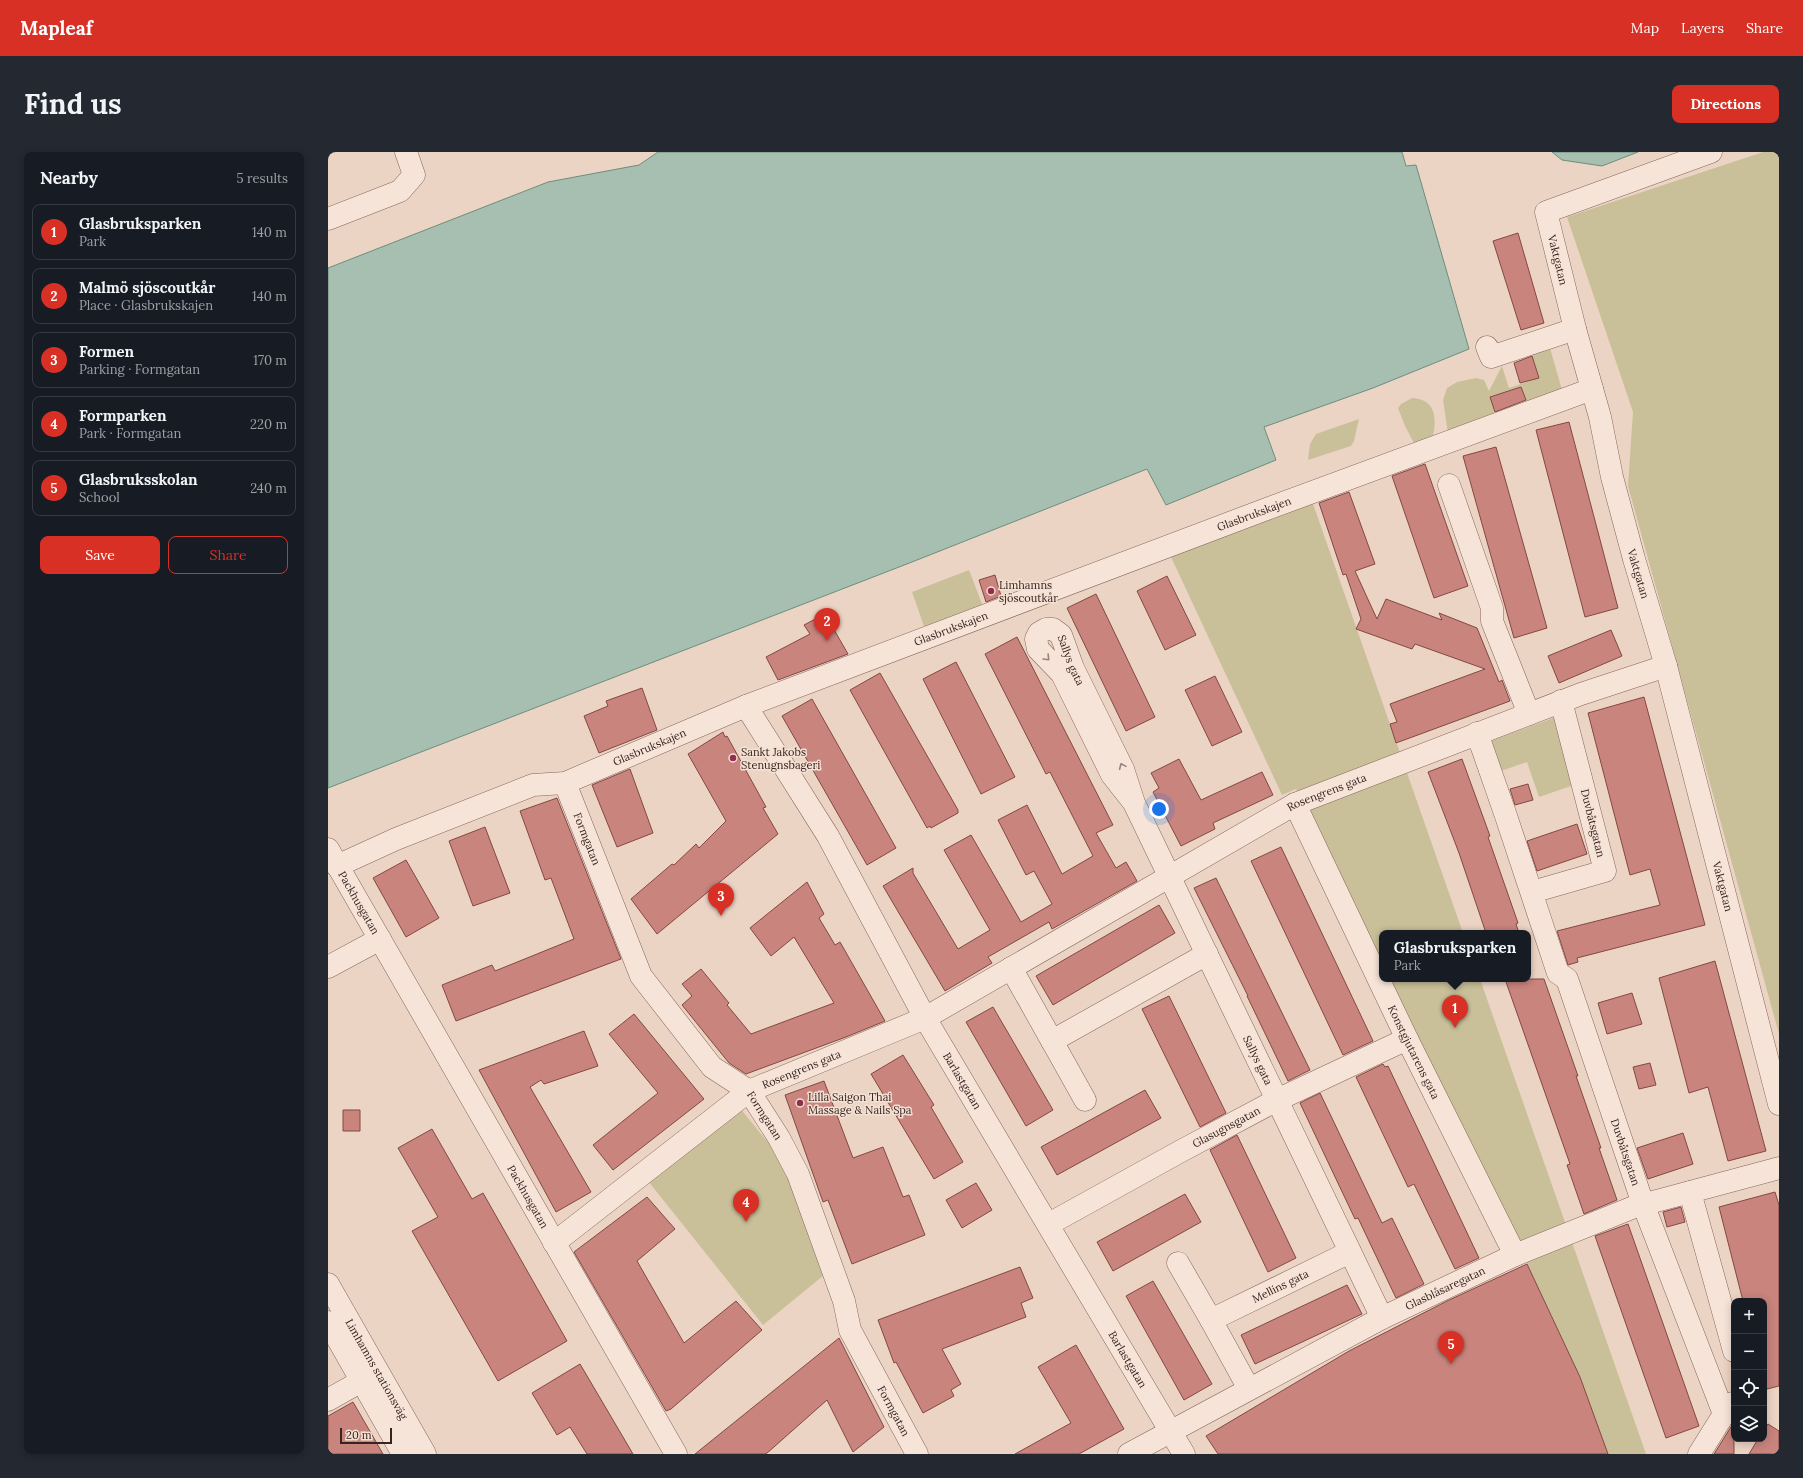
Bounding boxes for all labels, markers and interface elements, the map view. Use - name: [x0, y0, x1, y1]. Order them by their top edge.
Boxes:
- text: Mapleaf: [20, 16, 93, 40]
- text: Map: [1631, 19, 1659, 37]
- text: Layers: [1681, 19, 1724, 37]
- text: Share: [1746, 19, 1783, 37]
- button: Directions: [1672, 85, 1779, 123]
- text: Find us: [24, 86, 122, 122]
- text: Nearby: [40, 167, 98, 189]
- text: 5 results: [237, 170, 288, 187]
- text: Glasbruksparken: [79, 214, 201, 233]
- text: 1: [51, 224, 57, 241]
- text: 140 m: [252, 224, 287, 241]
- text: Park: [79, 233, 106, 250]
- street label: Vaktgatan: [1545, 233, 1571, 287]
- text: Malmö sjöscoutkår: [79, 278, 215, 297]
- text: 2: [51, 288, 57, 305]
- text: 140 m: [252, 288, 287, 305]
- text: Place · Glasbrukskajen: [79, 297, 213, 314]
- text: Formen: [79, 342, 134, 361]
- text: 3: [50, 352, 58, 369]
- text: 170 m: [253, 352, 287, 369]
- text: Parking · Formgatan: [79, 361, 200, 378]
- text: Formparken: [79, 406, 166, 425]
- text: 4: [50, 416, 58, 433]
- text: 220 m: [250, 416, 287, 433]
- text: Park · Formgatan: [79, 425, 181, 442]
- text: Glasbruksskolan: [79, 470, 198, 489]
- text: 5: [50, 480, 58, 497]
- text: 240 m: [250, 480, 287, 497]
- text: School: [79, 489, 120, 506]
- street label: Glasbrukskajen: [1215, 494, 1293, 534]
- button: Save: [40, 536, 160, 574]
- button: Share: [168, 536, 288, 574]
- street label: Vaktgatan: [1624, 546, 1653, 600]
- place label: Limhamns sjöscoutkår: [999, 578, 1058, 605]
- marker: Limhamns sjöscoutkår: [986, 586, 996, 596]
- pin: 2: [814, 608, 840, 641]
- street label: Glasbrukskajen: [912, 608, 990, 649]
- street label: Sallys gata: [1055, 633, 1088, 688]
- one-way arrow: [1043, 653, 1050, 661]
- street label: Glasbrukskajen: [611, 725, 688, 769]
- place label: Sankt Jakobs Stenugnsbageri: [741, 745, 820, 772]
- marker: Sankt Jakobs Stenugnsbageri: [728, 753, 738, 763]
- one-way arrow: [1119, 763, 1127, 770]
- street label: Rosengrens gata: [1284, 770, 1369, 814]
- street label: Duvbåtsgatan: [1578, 787, 1608, 859]
- your location: [1149, 799, 1169, 819]
- street label: Formgatan: [570, 811, 604, 867]
- street label: Vaktgatan: [1709, 859, 1736, 913]
- street label: Packhusgatan: [335, 869, 383, 937]
- pin: 3: [708, 883, 734, 916]
- popup: [1379, 930, 1531, 982]
- text: Glasbruksparken: [1394, 938, 1516, 957]
- text: Park: [1394, 957, 1421, 974]
- pin: 1: [1442, 995, 1468, 1028]
- street label: Konstgjutarens gata: [1385, 1003, 1443, 1102]
- street label: Sallys gata: [1240, 1033, 1276, 1088]
- street label: Rosengrens gata: [760, 1047, 843, 1092]
- street label: Barlastgatan: [940, 1050, 985, 1112]
- street label: Formgatan: [744, 1088, 786, 1143]
- place label: Lilla Saigon Thai Massage & Nails Spa: [808, 1090, 912, 1117]
- marker: Lilla Saigon Thai Massage & Nails Spa: [795, 1098, 805, 1108]
- street label: Glasugnsgatan: [1190, 1103, 1263, 1151]
- street label: Duvbåtsgatan: [1608, 1117, 1643, 1188]
- street label: Packhusgatan: [504, 1162, 552, 1231]
- pin: 4: [733, 1189, 759, 1222]
- street label: Glasblåsaregatan: [1403, 1263, 1488, 1313]
- street label: Mellins gata: [1250, 1266, 1311, 1306]
- map controls: [1731, 1298, 1767, 1442]
- button: +: [1731, 1298, 1767, 1334]
- street label: Limhamns stationsväg: [342, 1316, 411, 1423]
- street label: Barlastgatan: [1106, 1328, 1150, 1391]
- pin: 5: [1438, 1331, 1464, 1364]
- button: −: [1731, 1334, 1767, 1370]
- button: locate: [1731, 1370, 1767, 1406]
- street label: Formgatan: [874, 1383, 913, 1439]
- button: layers: [1731, 1406, 1767, 1442]
- scale bar: [340, 1426, 392, 1445]
- text: 20 m: [346, 1428, 371, 1442]

